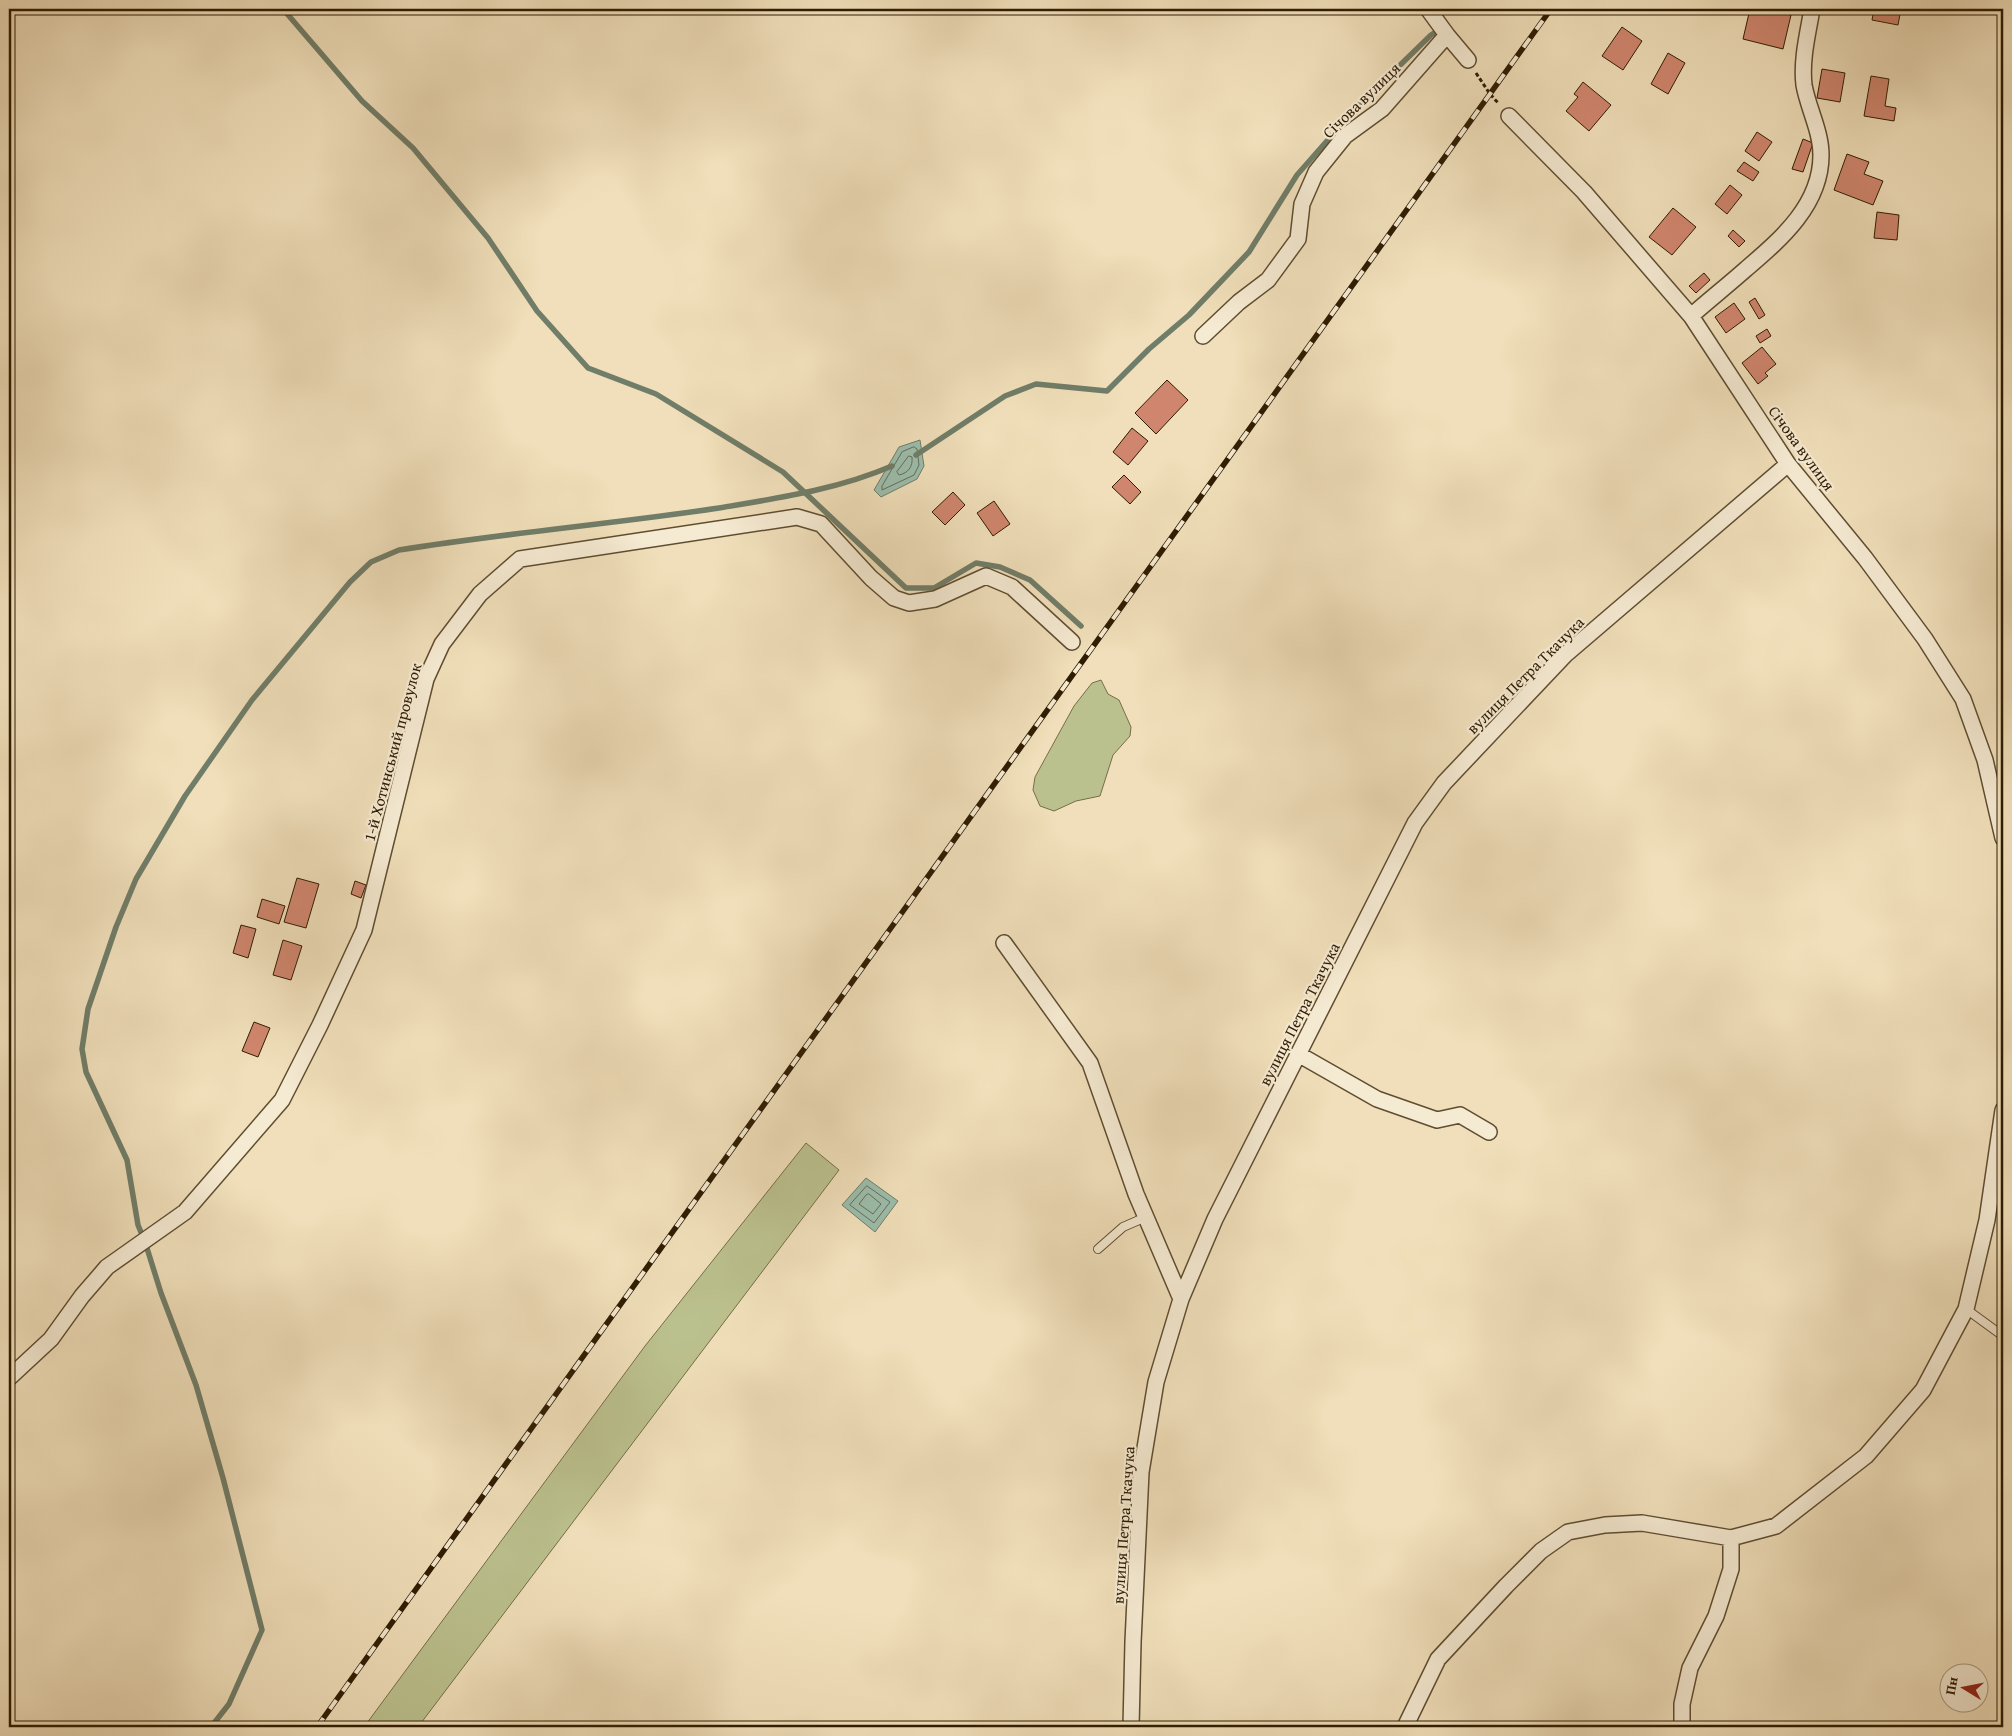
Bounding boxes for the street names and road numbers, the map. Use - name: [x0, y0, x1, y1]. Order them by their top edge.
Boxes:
- street label: Січова вулиця: [1317, 57, 1405, 143]
- street label: Січова вулиця: [1763, 400, 1841, 496]
- street label: вулиця Петра Ткачука: [1461, 610, 1590, 739]
- street label: 1-й Хотинський провулок: [357, 660, 428, 844]
- street label: вулиця Петра Ткачука: [1252, 938, 1346, 1090]
- street label: вулиця Петра Ткачука: [1106, 1445, 1141, 1605]

